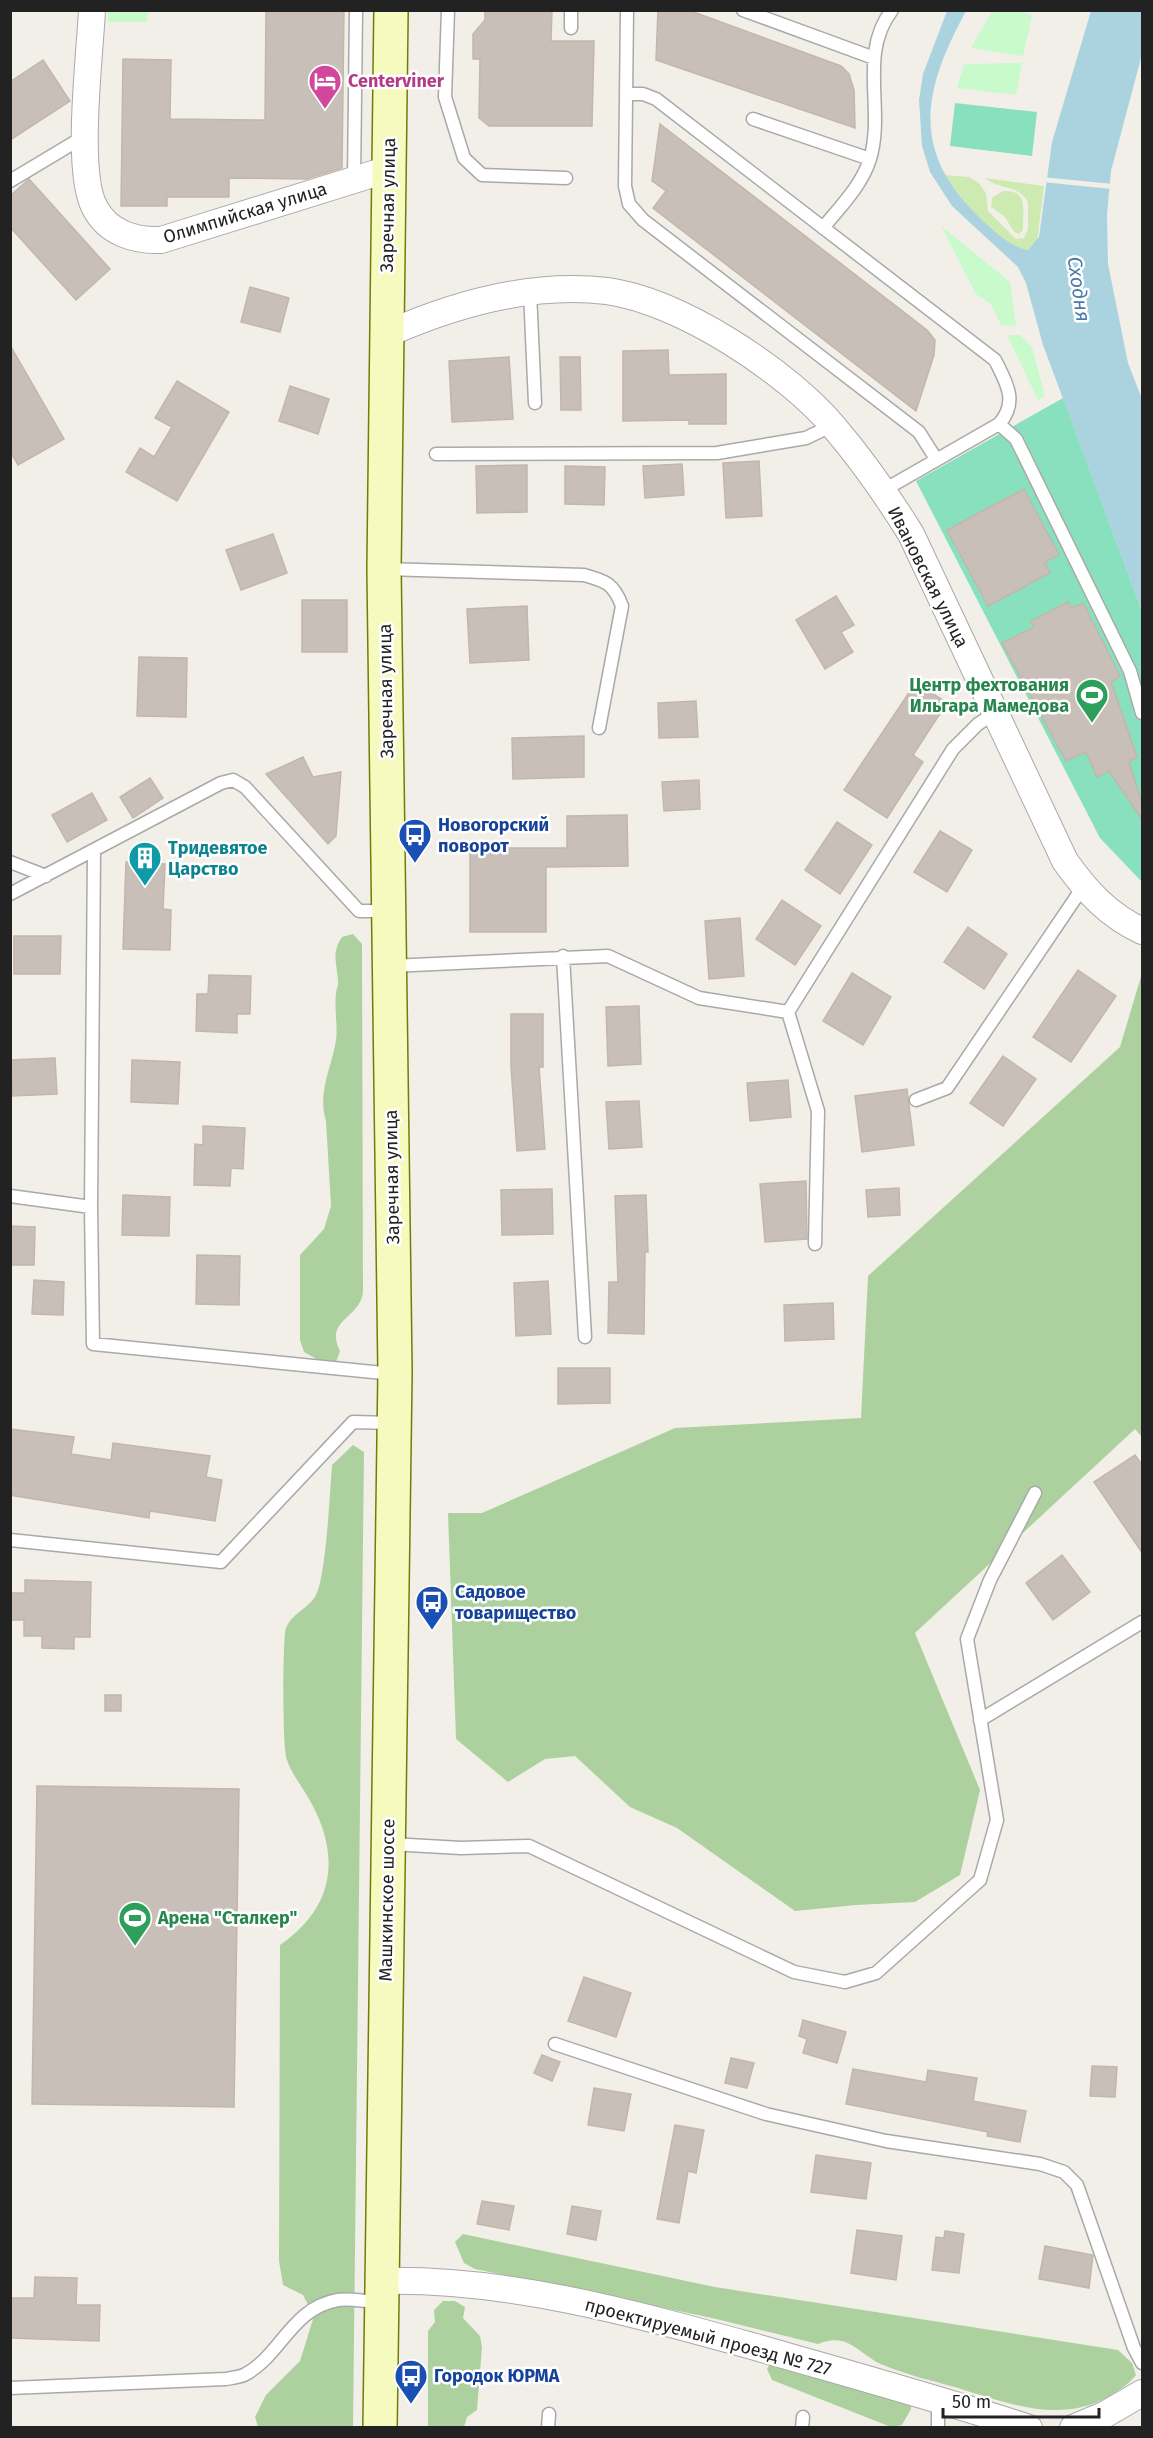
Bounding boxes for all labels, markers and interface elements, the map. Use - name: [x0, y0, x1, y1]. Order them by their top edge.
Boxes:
- hotel icon: Centerviner: [307, 63, 343, 110]
- place label: Centerviner: [348, 70, 445, 92]
- street label: Заречная улица: [376, 137, 400, 273]
- street label: Олимпийская улица: [160, 178, 330, 248]
- water label: Сходня: [1063, 255, 1095, 323]
- street label: Ивановская улица: [883, 503, 973, 651]
- street label: Заречная улица: [374, 623, 398, 759]
- place label: Центр фехтования Ильгара Мамедова: [909, 674, 1069, 717]
- sports icon: Центр фехтования Ильгара Мамедова: [1074, 677, 1110, 724]
- place label: Новогорский поворот: [438, 814, 549, 857]
- bus stop icon: Новогорский поворот: [397, 817, 433, 864]
- place label: Тридевятое Царство: [168, 837, 267, 880]
- building icon: Тридевятое Царство: [127, 840, 163, 887]
- street label: Заречная улица: [380, 1109, 404, 1245]
- place label: Садовое товарищество: [455, 1581, 576, 1624]
- bus stop icon: Садовое товарищество: [414, 1584, 450, 1631]
- street label: Машкинское шоссе: [375, 1818, 399, 1982]
- sports icon: Арена "Сталкер": [117, 1900, 153, 1947]
- place label: Арена "Сталкер": [157, 1907, 297, 1929]
- street label: проектируемый проезд № 727: [582, 2293, 834, 2381]
- bus stop icon: Городок ЮРМА: [393, 2358, 429, 2405]
- place label: Городок ЮРМА: [434, 2365, 560, 2387]
- scale bar: [943, 2381, 1099, 2419]
- text: 50 m: [952, 2391, 991, 2413]

